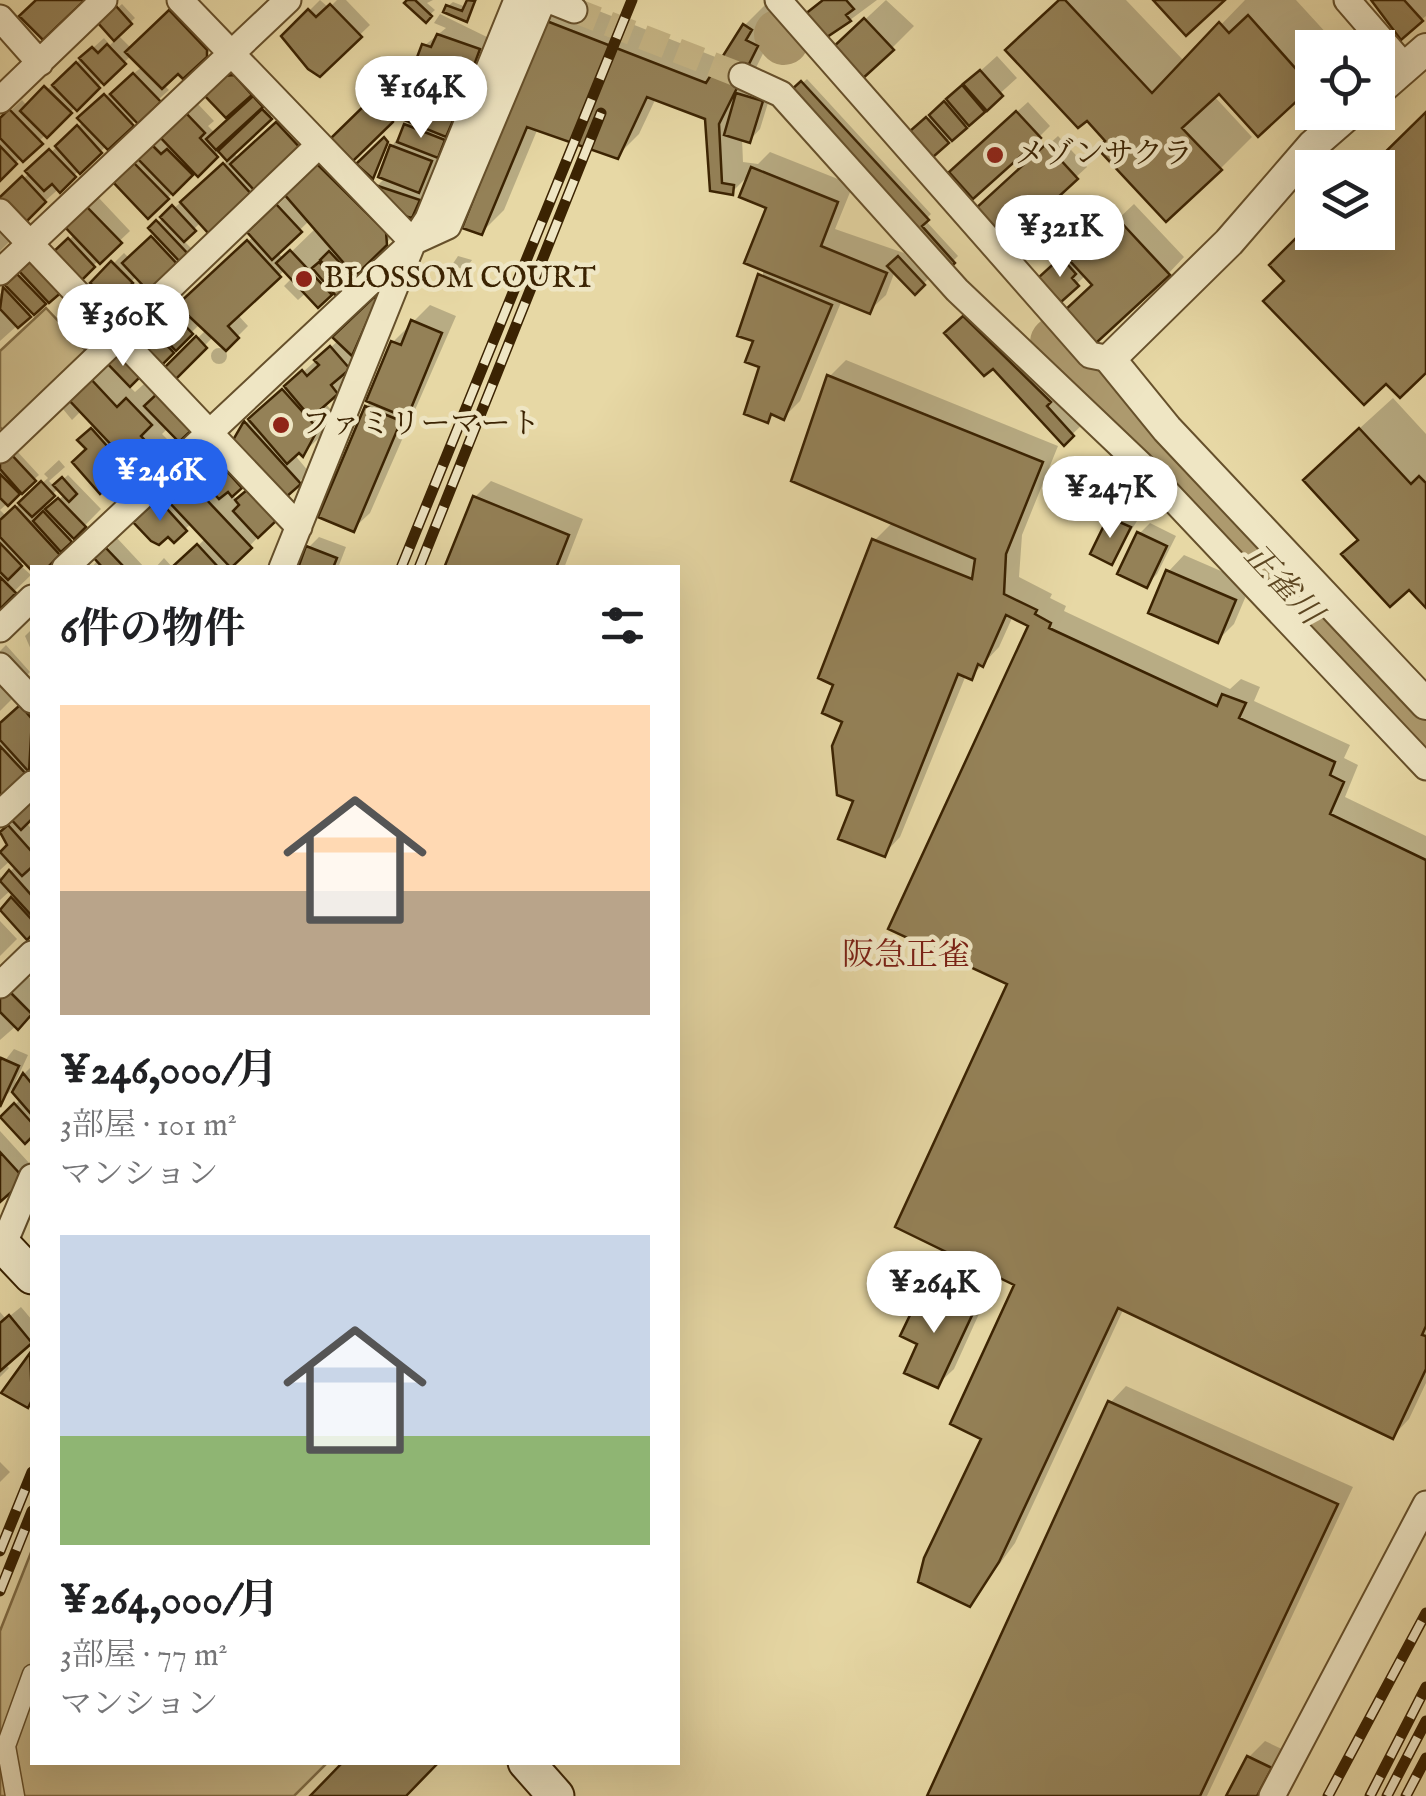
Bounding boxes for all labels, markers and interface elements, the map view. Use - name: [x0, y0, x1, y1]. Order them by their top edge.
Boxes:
- map controls: [1295, 30, 1395, 250]
- button: locate: [1295, 30, 1395, 130]
- pin: ¥164K: [351, 56, 491, 141]
- text: ¥164K: [377, 68, 465, 109]
- place label: メゾンサクラ: [1015, 136, 1193, 174]
- marker: メゾンサクラ: [984, 144, 1006, 166]
- button: layers: [1295, 150, 1395, 250]
- pin: ¥321K: [990, 195, 1130, 280]
- text: ¥321K: [1017, 207, 1103, 248]
- place label: BLOSSOM COURT: [324, 260, 596, 298]
- marker: BLOSSOM COURT: [293, 268, 315, 290]
- pin: ¥360K: [53, 284, 193, 369]
- text: ¥360K: [79, 296, 167, 337]
- place label: ファミリーマート: [301, 406, 540, 444]
- marker: ファミリーマート: [270, 414, 292, 436]
- pin: ¥246K: [90, 439, 230, 524]
- text: ¥246K: [115, 451, 205, 492]
- pin: ¥247K: [1040, 456, 1180, 541]
- text: ¥247K: [1064, 468, 1156, 509]
- water label: 正雀川: [1234, 536, 1332, 636]
- icon: filters: [595, 598, 650, 653]
- text: 6件の物件: [60, 604, 246, 657]
- icon: home: [265, 770, 445, 950]
- district label: 阪急正雀: [842, 936, 970, 977]
- text: ¥246,000/月: [60, 1045, 278, 1098]
- text: 3部屋 · 101 m²: [60, 1106, 237, 1147]
- text: マンション: [60, 1155, 219, 1196]
- pin: ¥264K: [864, 1251, 1004, 1336]
- text: ¥264K: [889, 1263, 979, 1304]
- icon: home: [265, 1300, 445, 1480]
- text: ¥264,000/月: [60, 1575, 279, 1628]
- text: 3部屋 · 77 m²: [60, 1636, 228, 1677]
- text: マンション: [60, 1685, 219, 1726]

